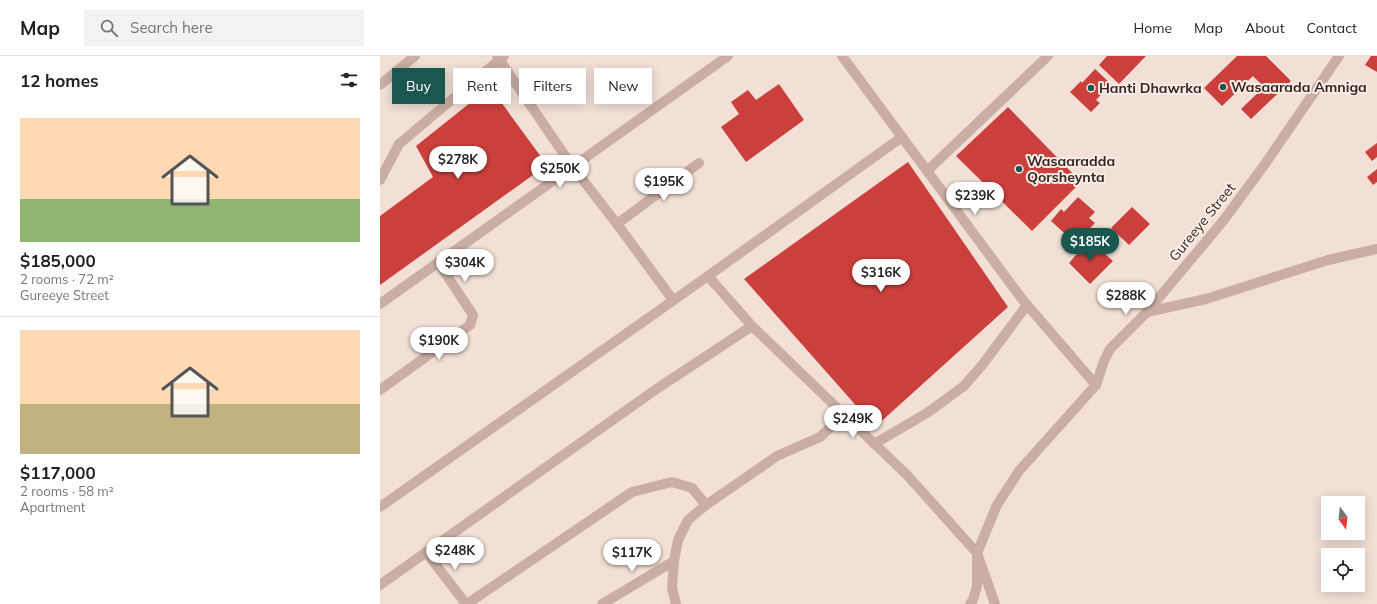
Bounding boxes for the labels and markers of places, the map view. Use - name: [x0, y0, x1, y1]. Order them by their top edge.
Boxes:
- place label: Wasaarada Amniga: [1231, 78, 1367, 96]
- place label: Hanti Dhawrka: [1099, 79, 1202, 97]
- marker: Wasaarada Amniga: [1218, 82, 1228, 92]
- marker: Hanti Dhawrka: [1086, 83, 1096, 93]
- pin: $278K: [430, 146, 486, 180]
- place label: Wasaaradda Qorsheynta: [1027, 152, 1115, 186]
- pin: $250K: [532, 155, 588, 189]
- marker: Wasaaradda Qorsheynta: [1014, 164, 1024, 174]
- pin: $195K: [636, 168, 692, 202]
- pin: $239K: [947, 182, 1003, 216]
- pin: $185K: [1062, 228, 1118, 262]
- pin: $304K: [437, 249, 493, 283]
- pin: $316K: [853, 259, 909, 293]
- pin: $288K: [1098, 282, 1154, 316]
- pin: $190K: [411, 327, 467, 361]
- pin: $249K: [825, 405, 881, 439]
- pin: $248K: [427, 537, 483, 571]
- pin: $117K: [604, 539, 660, 573]

